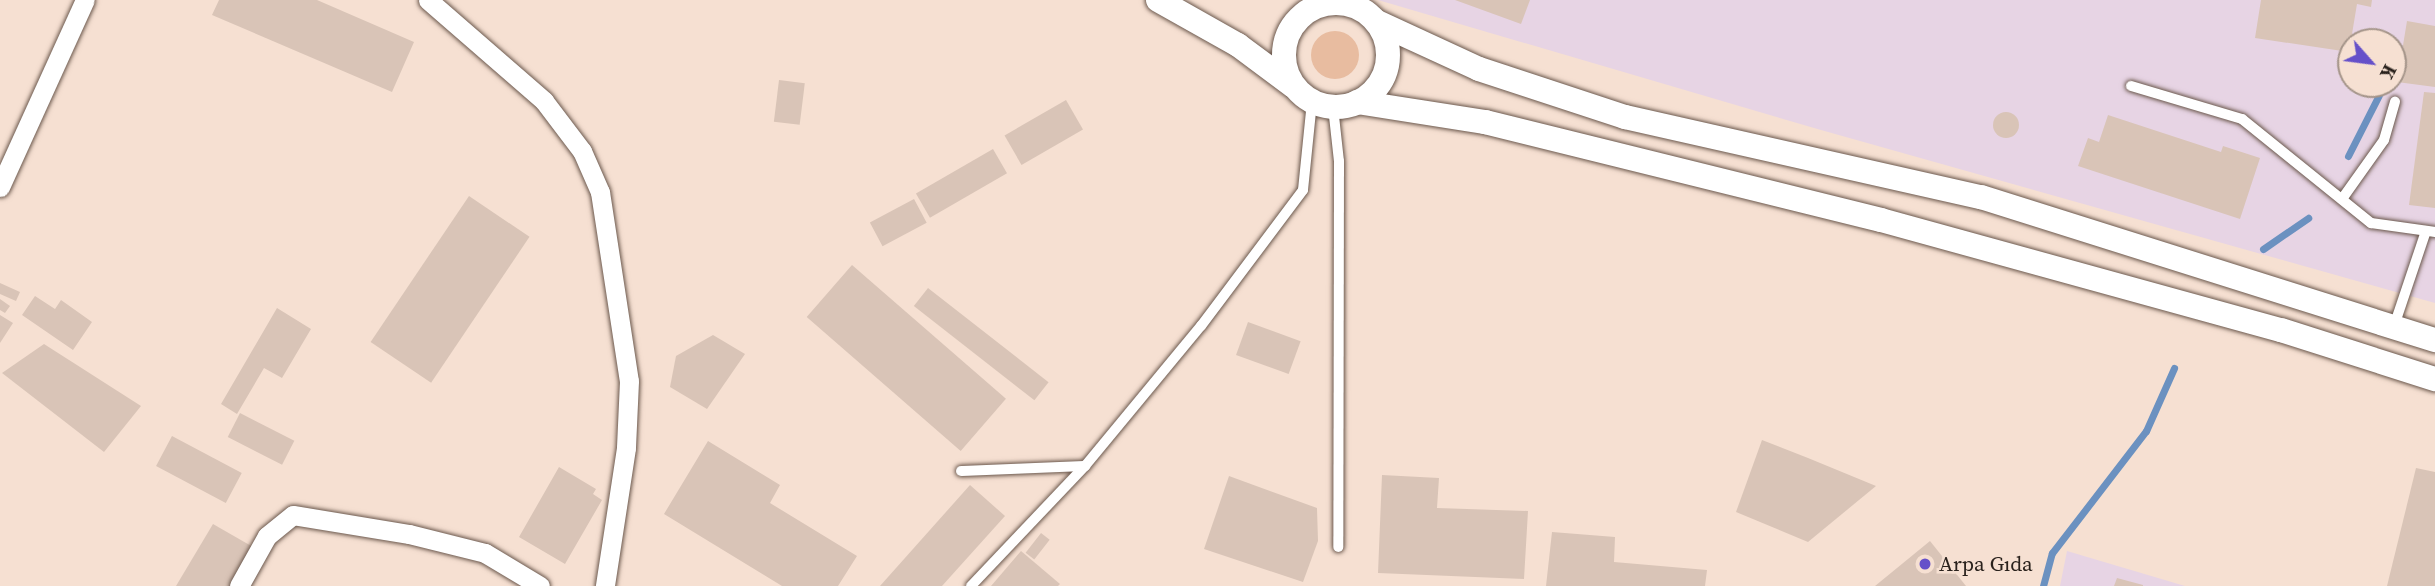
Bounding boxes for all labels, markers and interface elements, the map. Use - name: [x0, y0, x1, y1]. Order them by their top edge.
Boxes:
- north arrow: [2337, 28, 2407, 98]
- text: K: [2374, 60, 2403, 84]
- place label: Arpa Gıda: [1939, 551, 2033, 577]
- marker: Arpa Gıda: [1917, 556, 1933, 572]

